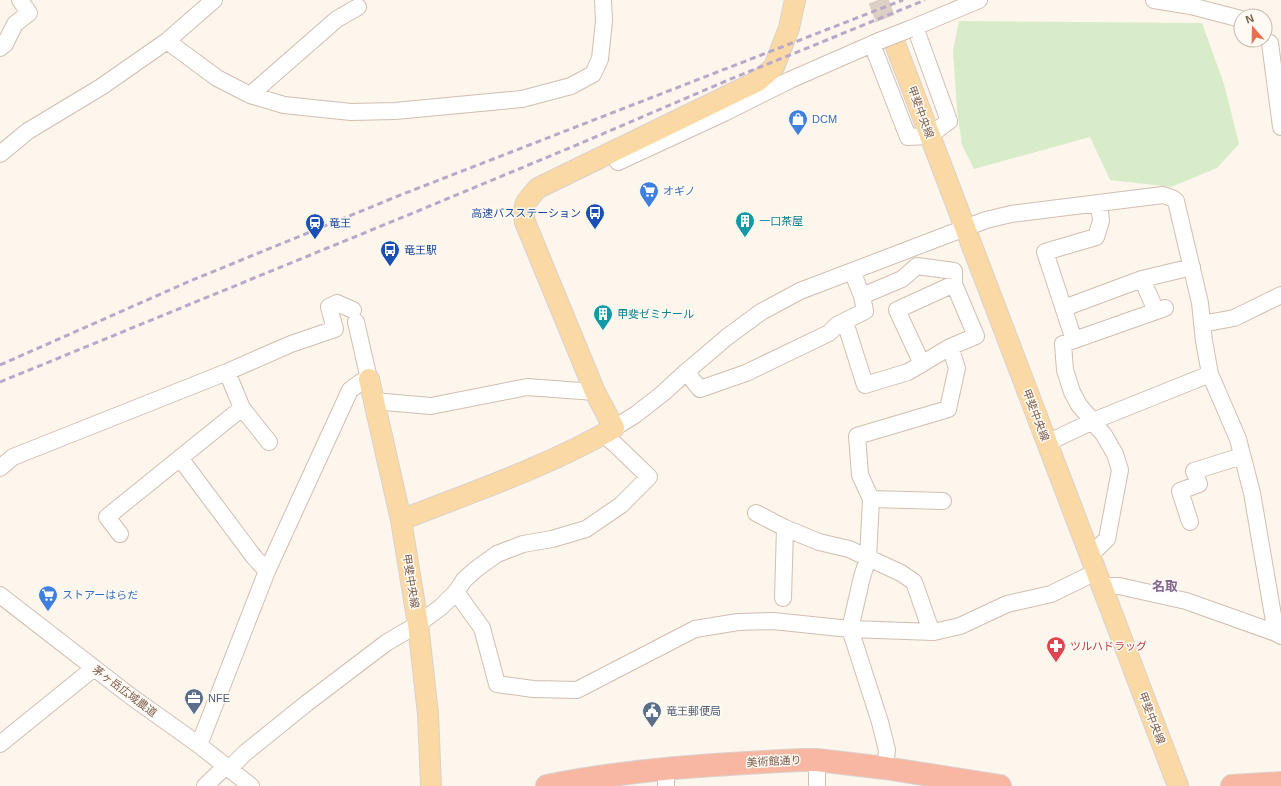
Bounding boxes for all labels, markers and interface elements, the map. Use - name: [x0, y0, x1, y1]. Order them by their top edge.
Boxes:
- north arrow: [1233, 8, 1273, 48]
- text: N: [1244, 12, 1255, 26]
- street label: 甲斐中央線: [906, 84, 936, 140]
- shop icon: DCM: [787, 108, 809, 136]
- place label: DCM: [812, 113, 837, 125]
- supermarket icon: オギノ: [638, 180, 660, 208]
- place label: オギノ: [663, 185, 696, 197]
- bus stop icon: 高速バスステーション: [584, 202, 606, 230]
- place label: 高速バスステーション: [471, 207, 581, 219]
- building icon: 一口茶屋: [734, 210, 756, 238]
- station icon: 竜王: [304, 212, 326, 240]
- place label: 一口茶屋: [759, 215, 803, 227]
- place label: 竜王: [329, 217, 351, 229]
- bus stop icon: 竜王駅: [379, 239, 401, 267]
- place label: 竜王駅: [404, 244, 437, 256]
- building icon: 甲斐ゼミナール: [592, 303, 614, 331]
- place label: 甲斐ゼミナール: [617, 308, 694, 320]
- street label: 甲斐中央線: [1021, 387, 1051, 443]
- street label: 甲斐中央線: [401, 553, 421, 609]
- district label: 名取: [1152, 579, 1178, 594]
- supermarket icon: ストアーはらだ: [37, 584, 59, 612]
- place label: ストアーはらだ: [62, 589, 138, 601]
- pharmacy icon: ツルハドラッグ: [1045, 635, 1067, 663]
- place label: ツルハドラッグ: [1070, 640, 1147, 652]
- street label: 茅ヶ岳広域農道: [91, 663, 159, 719]
- office icon: NFE: [183, 687, 205, 715]
- street label: 甲斐中央線: [1137, 690, 1167, 746]
- place label: NFE: [208, 692, 230, 704]
- public building icon: 竜王郵便局: [641, 700, 663, 728]
- place label: 竜王郵便局: [666, 705, 721, 717]
- street label: 美術館通り: [746, 754, 802, 768]

